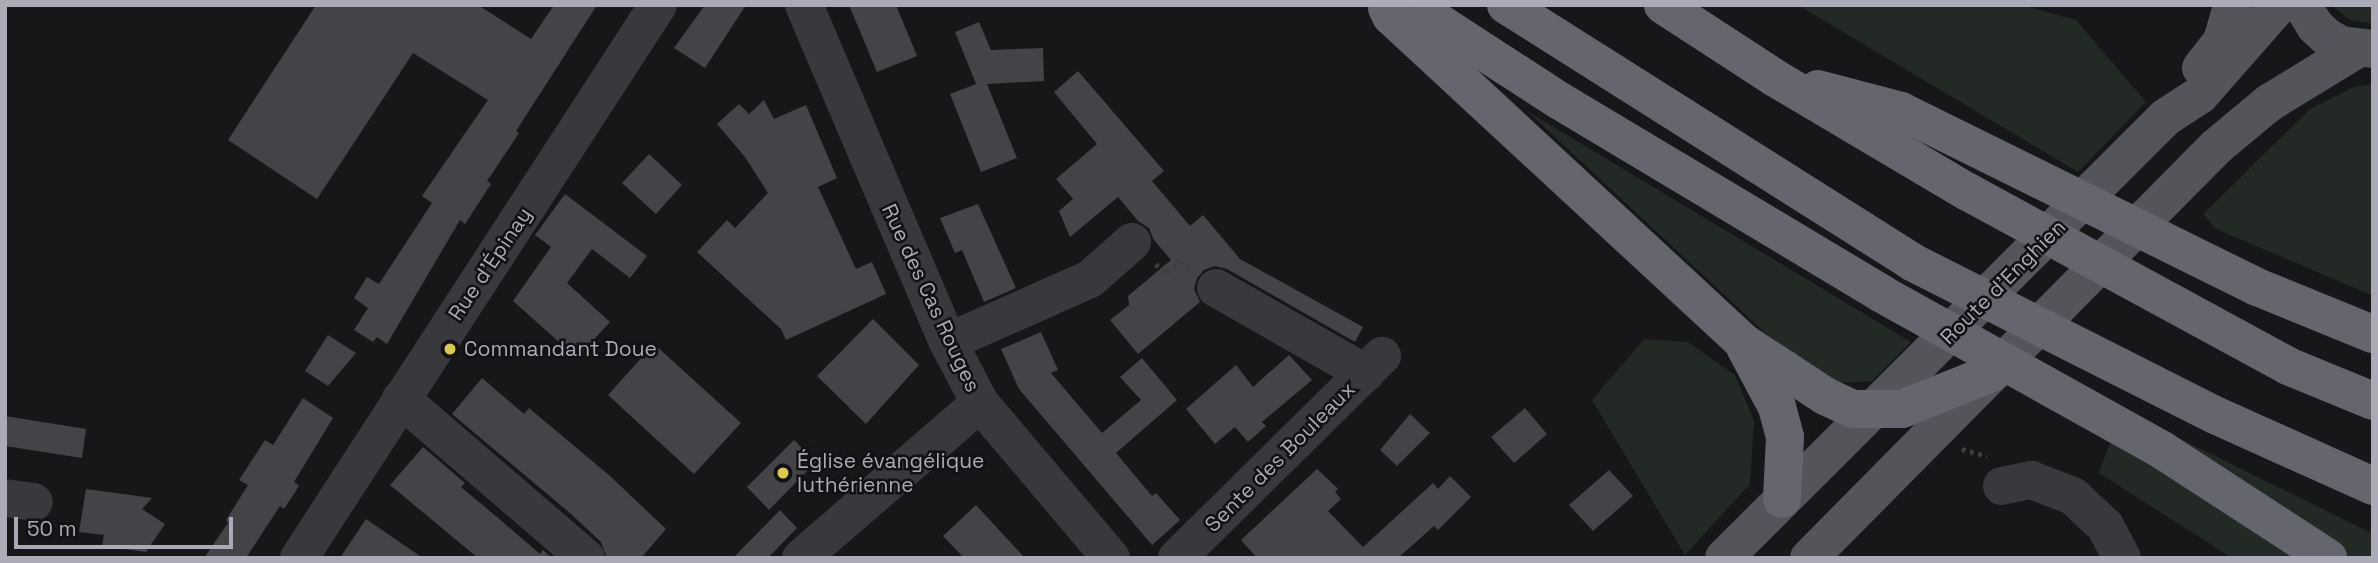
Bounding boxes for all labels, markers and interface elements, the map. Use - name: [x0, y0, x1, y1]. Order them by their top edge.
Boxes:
- street label: Rue des Cas Rouges: [876, 200, 986, 396]
- street label: Rue d'Épinay: [443, 203, 537, 325]
- street label: Route d'Enghien: [1935, 214, 2071, 350]
- place label: Commandant Doue: [464, 336, 657, 362]
- marker: Commandant Doue: [442, 341, 458, 357]
- street label: Sente des Bouleaux: [1200, 377, 1360, 537]
- place label: Église évangélique luthérienne: [797, 448, 984, 498]
- marker: Église évangélique luthérienne: [775, 465, 791, 481]
- scale bar: [18, 504, 236, 548]
- text: 50 m: [27, 515, 77, 542]

